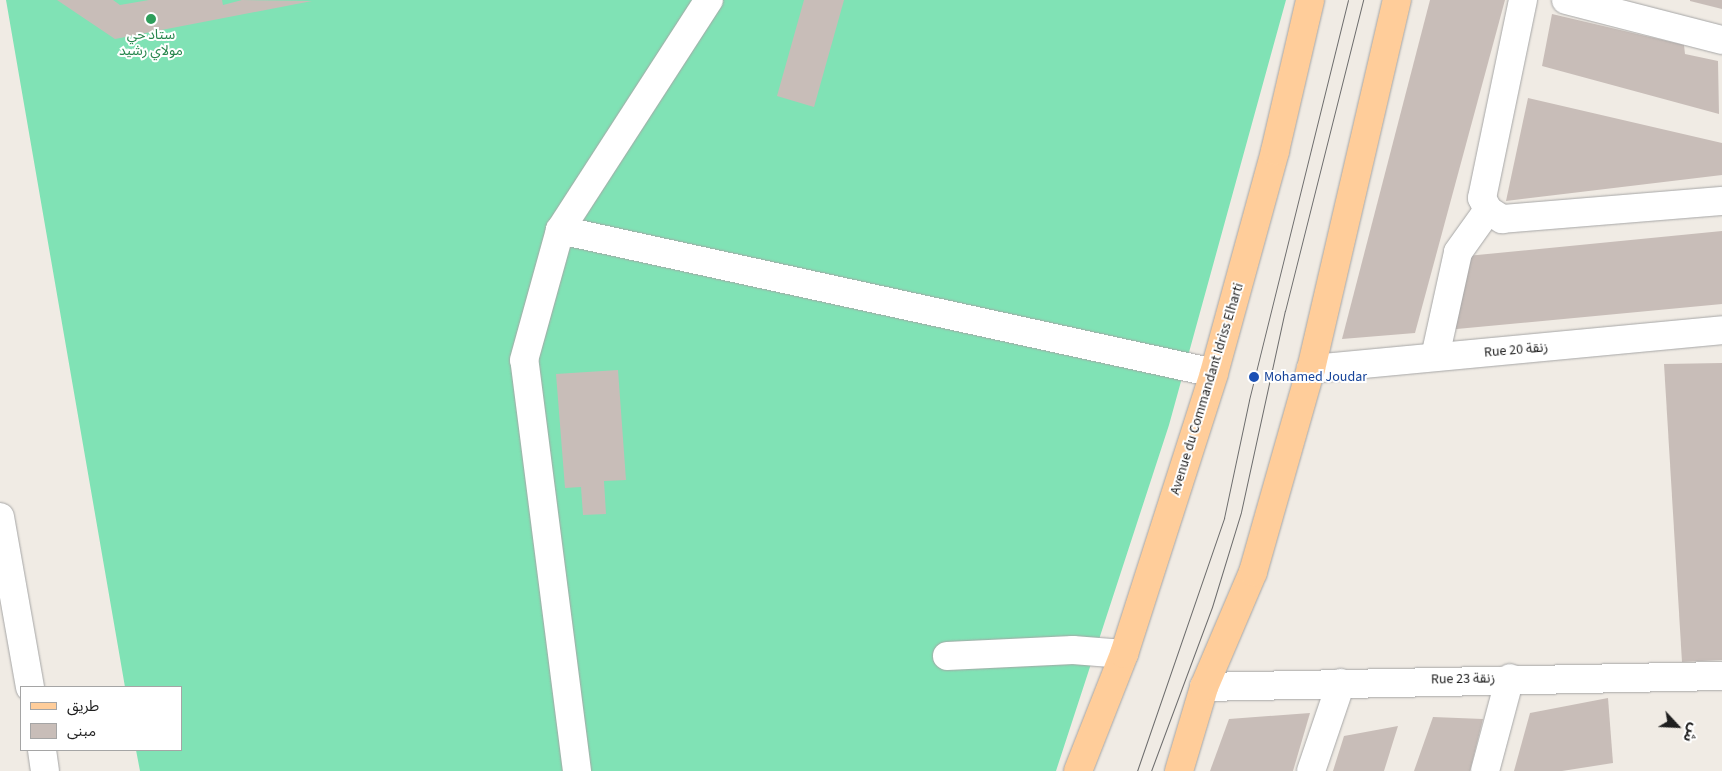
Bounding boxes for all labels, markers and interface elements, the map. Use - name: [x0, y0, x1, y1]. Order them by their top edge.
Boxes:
- marker: ستاد حي مولاي رشيد: [145, 13, 157, 25]
- place label: ستاد حي مولاي رشيد: [119, 27, 183, 59]
- street label: Avenue du Commandant Idriss Elharti: [1167, 281, 1247, 497]
- street label: Rue 20 زنقة: [1483, 339, 1549, 361]
- place label: Mohamed Joudar: [1264, 369, 1367, 385]
- marker: Mohamed Joudar: [1248, 371, 1260, 383]
- street label: Rue 23 زنقة: [1431, 670, 1495, 688]
- legend: [20, 686, 182, 751]
- text: طريق: [67, 696, 99, 717]
- north arrow: [1652, 701, 1702, 751]
- text: ش: [1677, 719, 1704, 745]
- text: مبنى: [67, 721, 96, 742]

